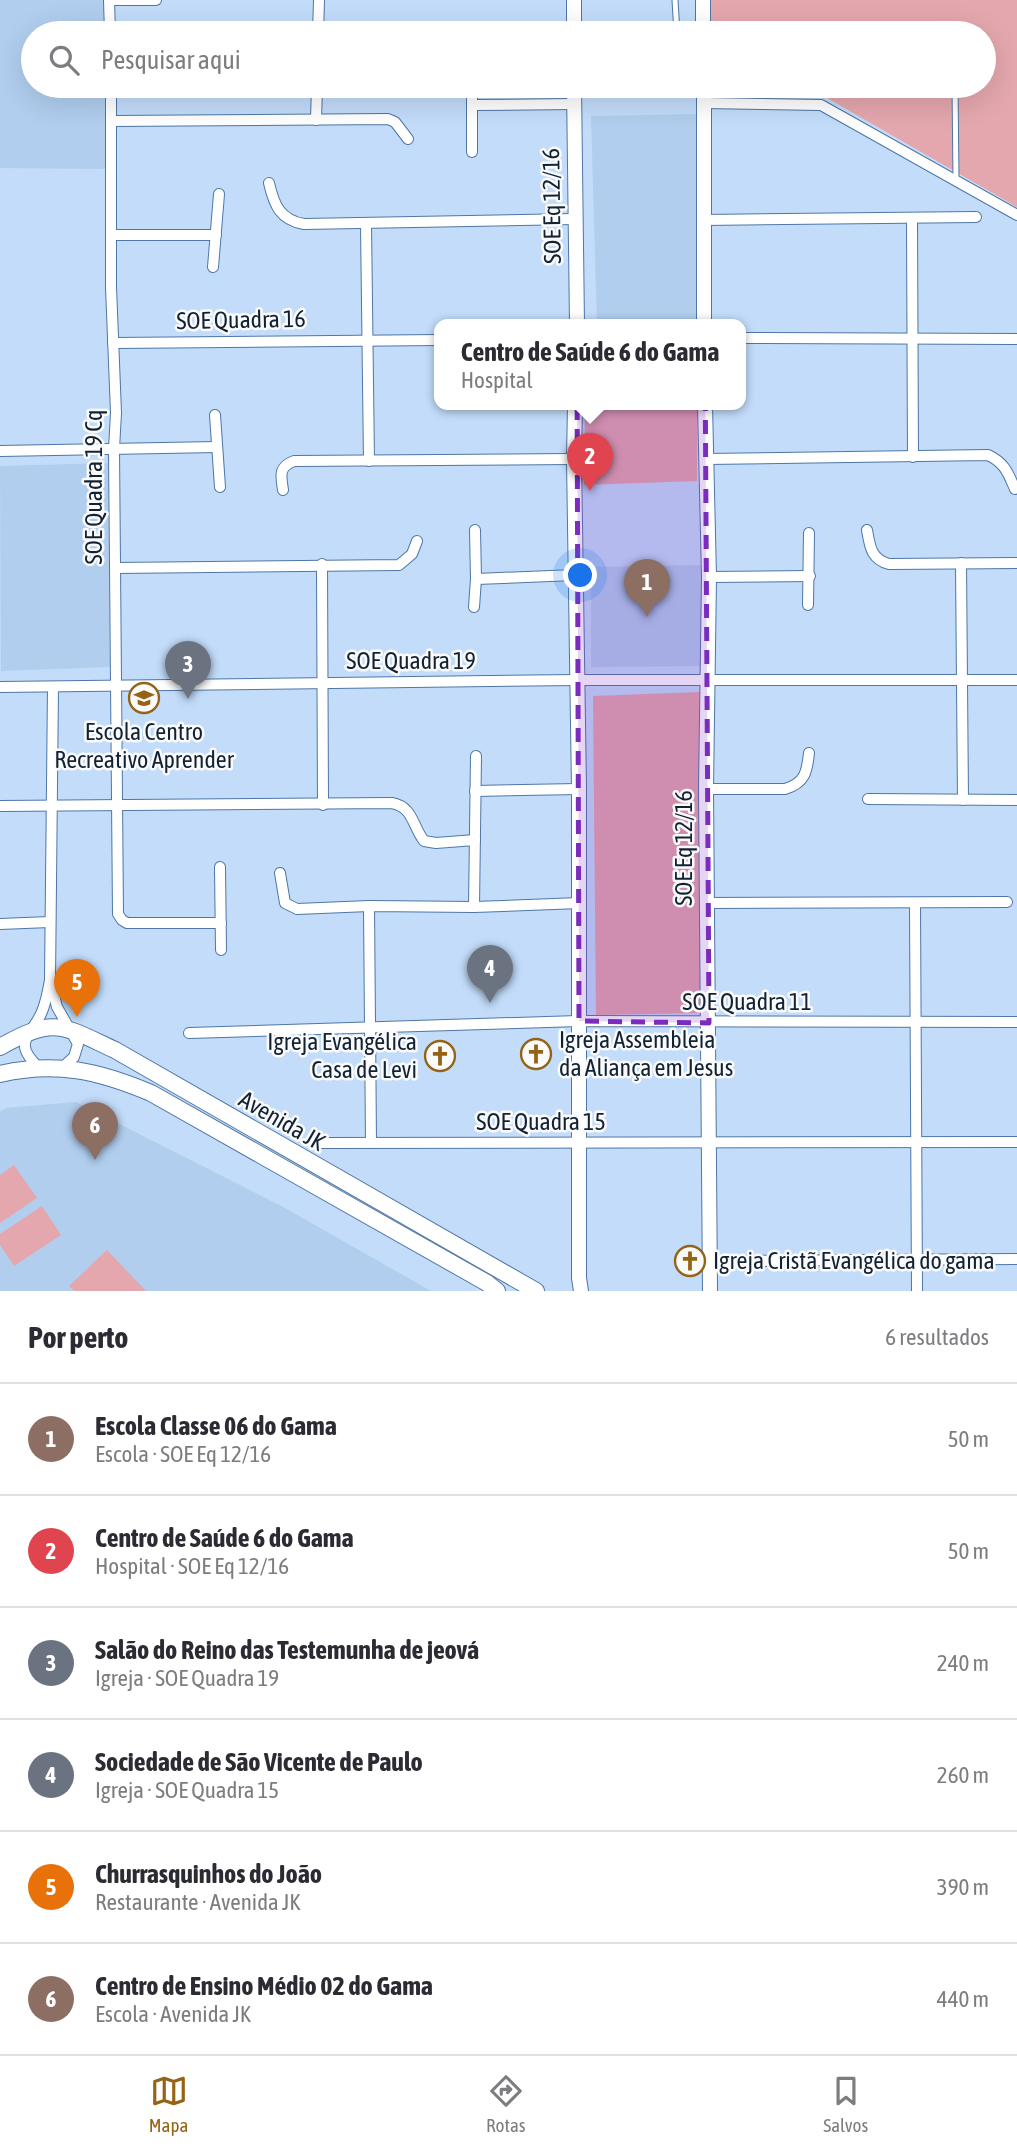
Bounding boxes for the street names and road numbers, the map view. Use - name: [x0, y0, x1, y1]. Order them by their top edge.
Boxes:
- street label: SOE Eq 12/16: [537, 148, 566, 264]
- street label: SOE Quadra 16: [176, 305, 306, 334]
- street label: SOE Quadra 19 Cq: [80, 410, 107, 564]
- street label: SOE Quadra 19: [346, 647, 476, 674]
- street label: SOE Eq 12/16: [670, 790, 697, 906]
- street label: SOE Quadra 11: [682, 988, 812, 1015]
- street label: Avenida JK: [234, 1085, 330, 1156]
- street label: SOE Quadra 15: [476, 1108, 606, 1135]

